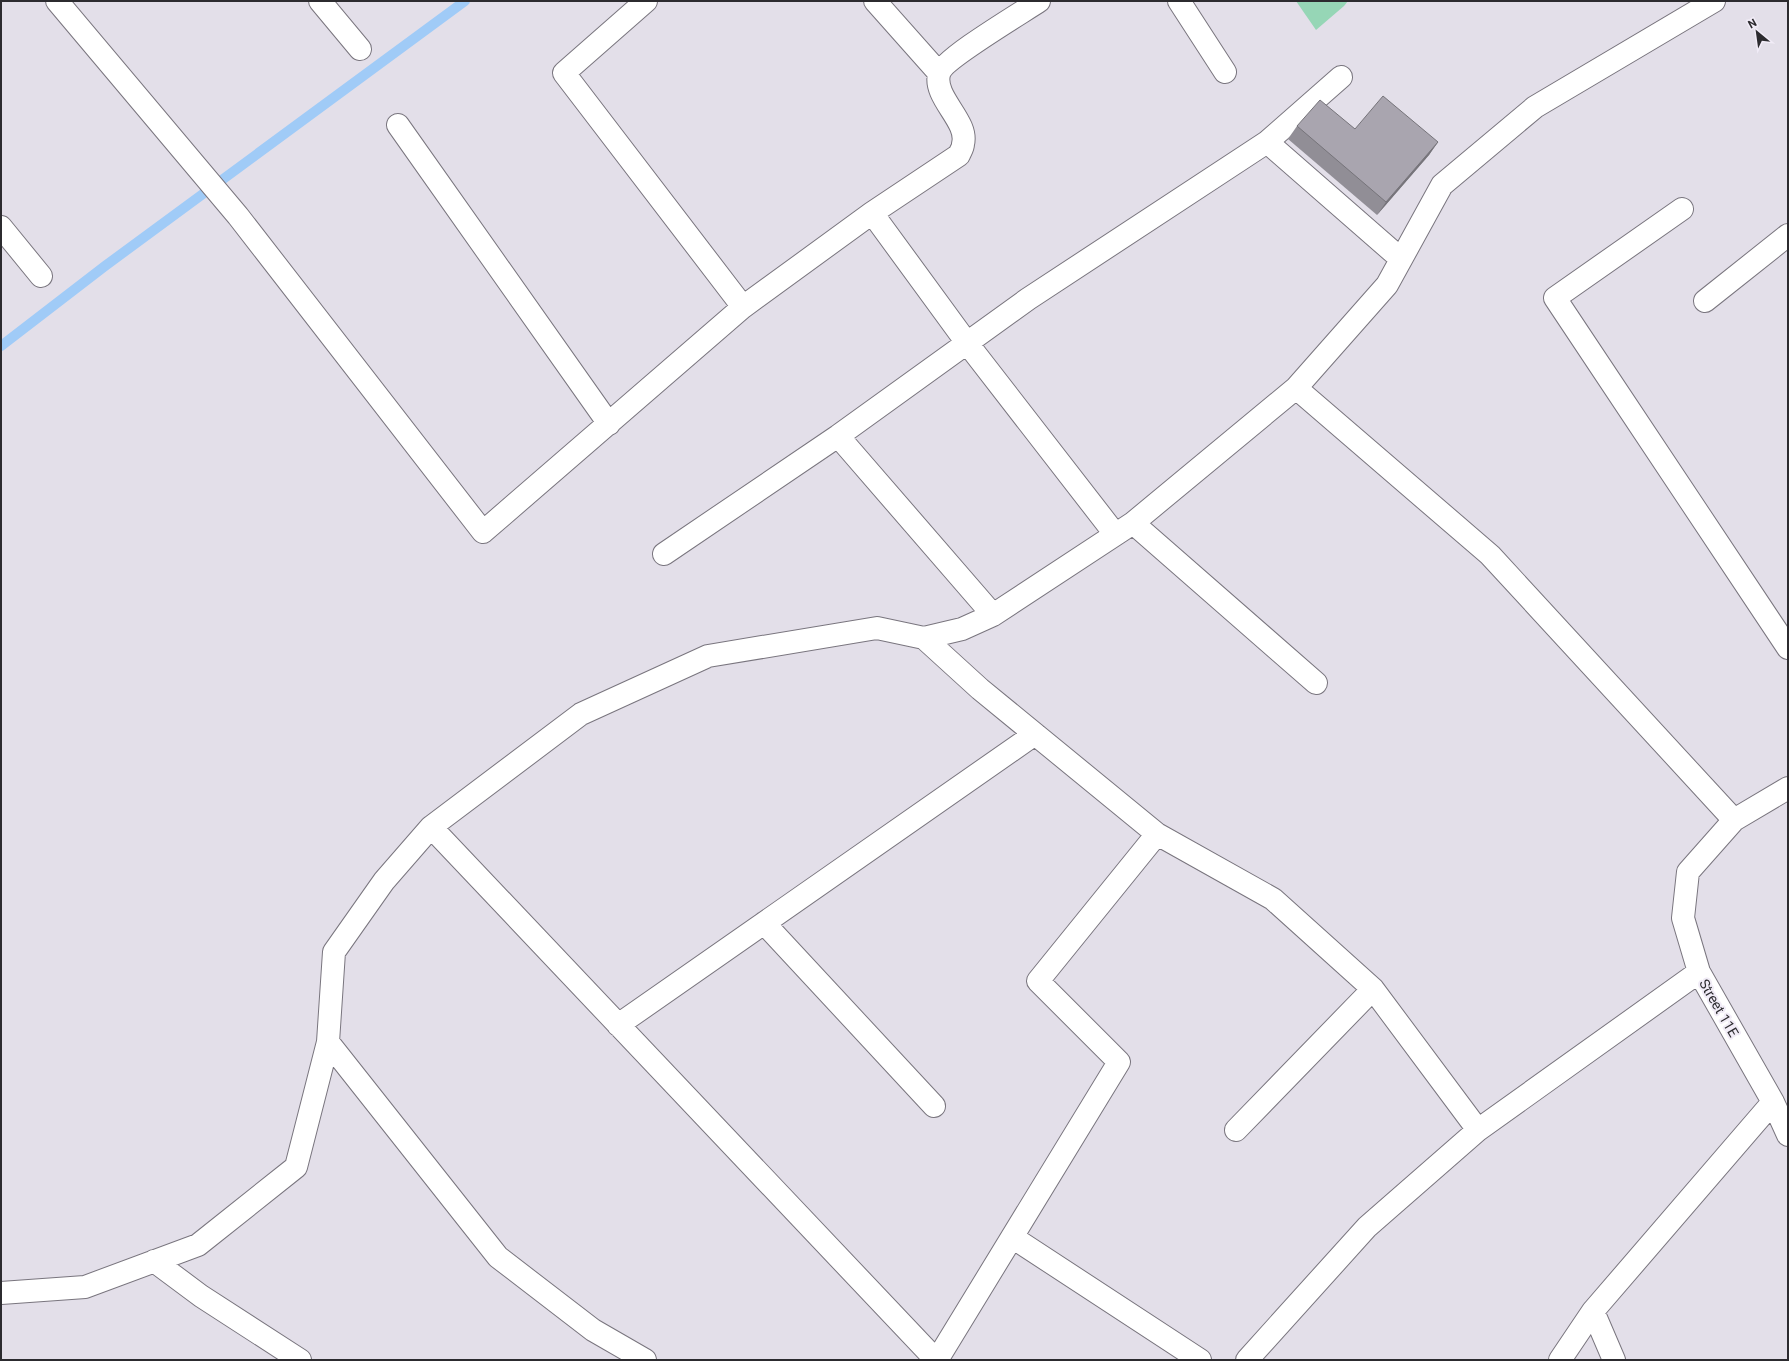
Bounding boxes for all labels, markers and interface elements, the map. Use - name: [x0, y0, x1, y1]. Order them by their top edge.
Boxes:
- north arrow: [1737, 12, 1777, 52]
- text: N: [1746, 16, 1759, 31]
- street label: Street 11E: [1696, 976, 1742, 1040]

